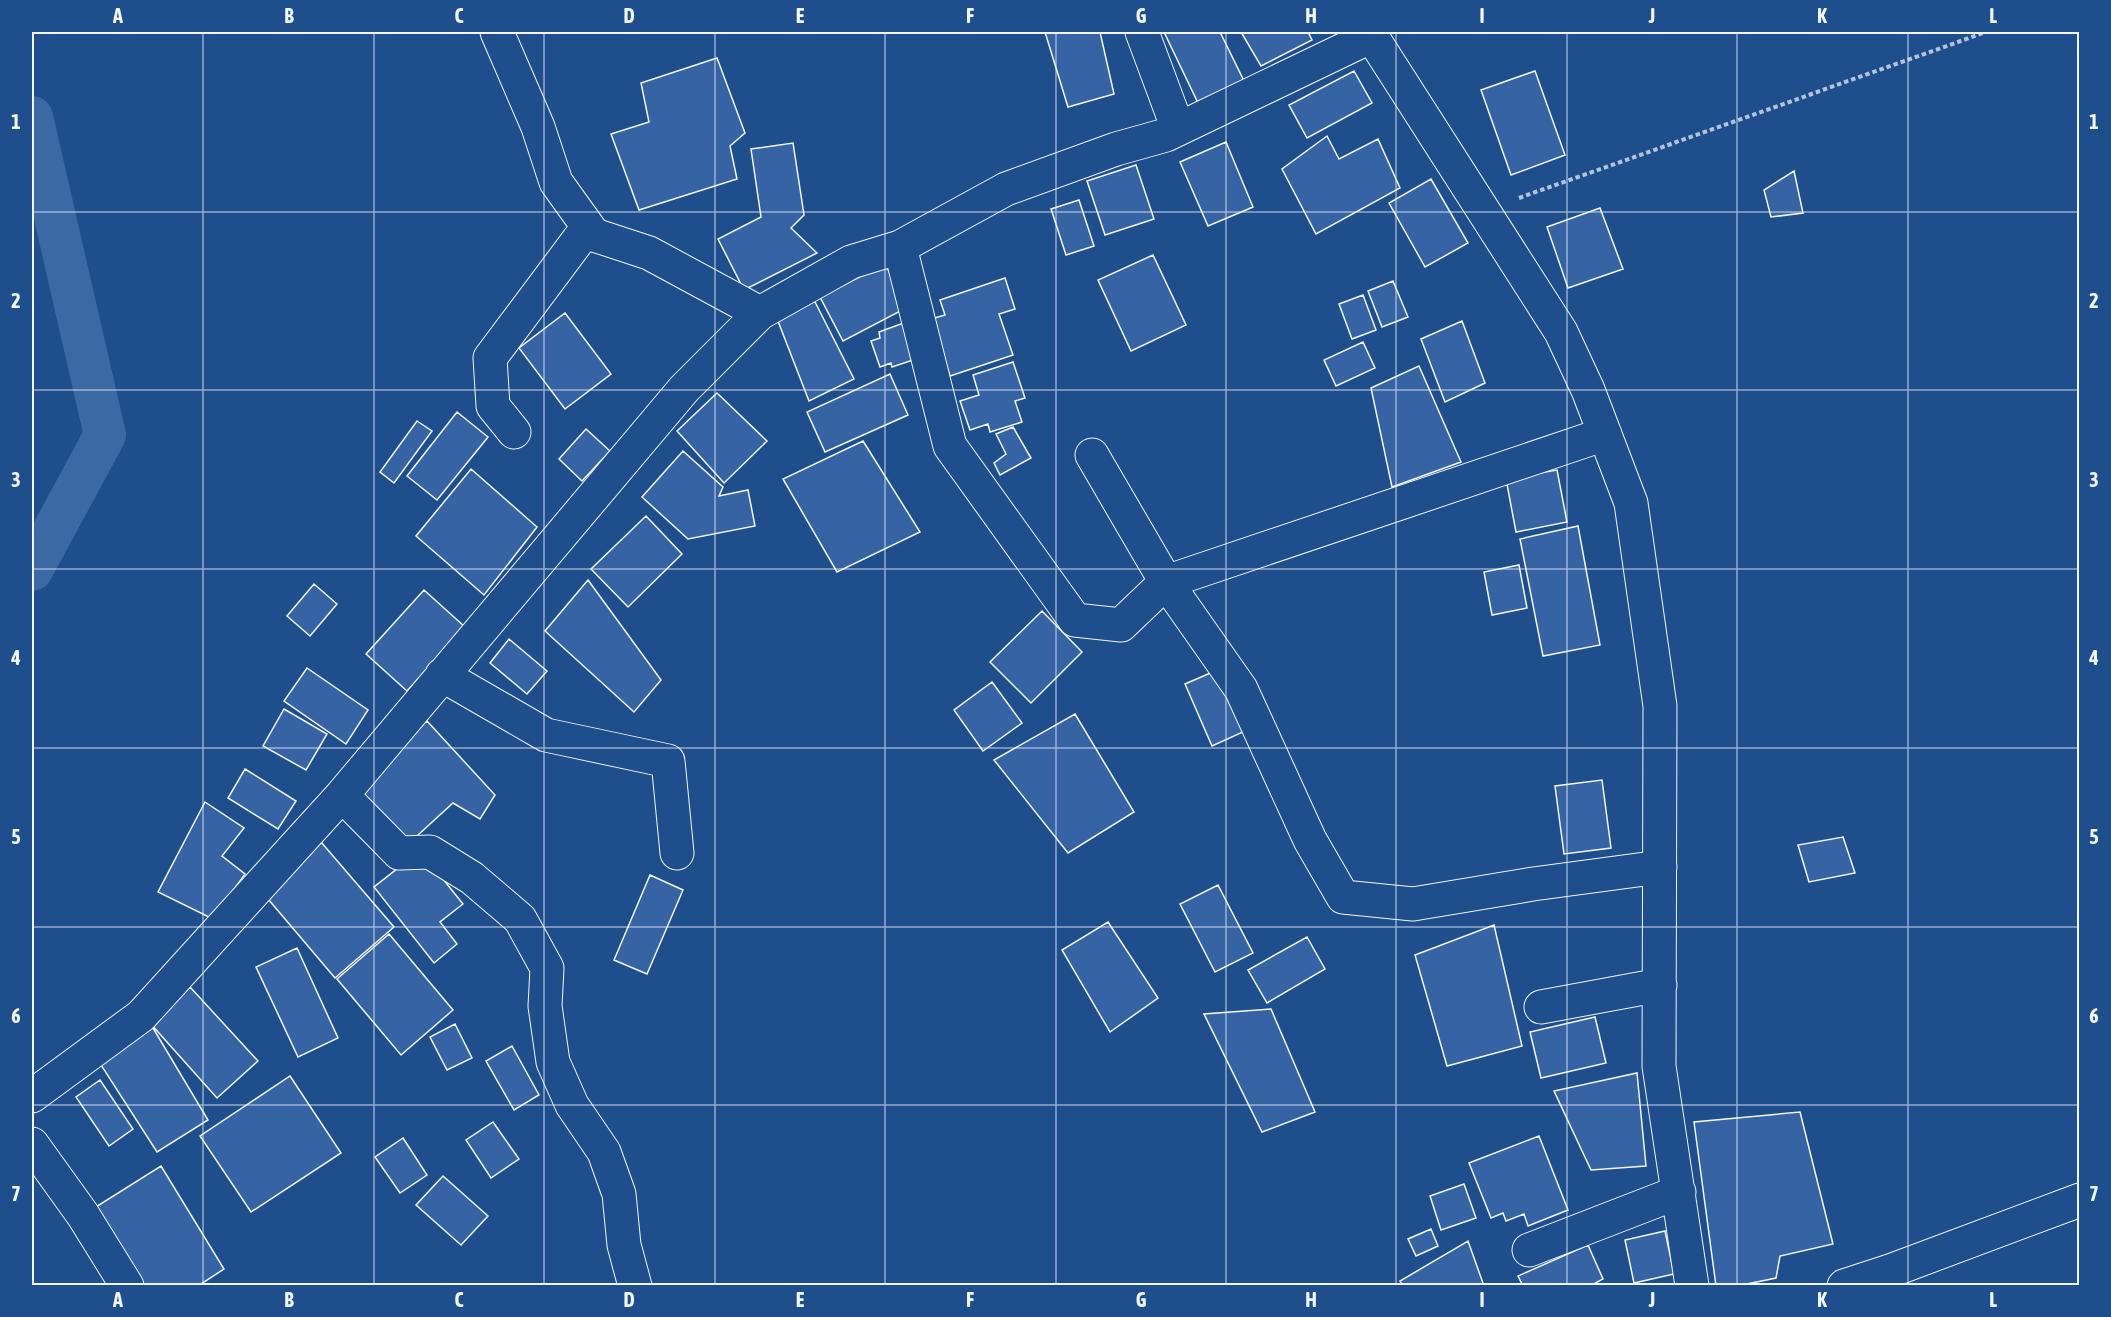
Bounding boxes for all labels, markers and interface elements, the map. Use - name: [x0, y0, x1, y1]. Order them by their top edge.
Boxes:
- text: A: [112, 4, 123, 27]
- text: B: [284, 4, 294, 27]
- text: C: [455, 4, 464, 27]
- text: D: [623, 4, 635, 27]
- text: E: [796, 4, 805, 27]
- text: F: [966, 4, 974, 27]
- text: G: [1136, 4, 1147, 27]
- text: H: [1305, 4, 1317, 27]
- text: I: [1479, 4, 1485, 27]
- text: J: [1648, 4, 1655, 27]
- text: K: [1817, 4, 1827, 27]
- text: L: [1989, 4, 1997, 27]
- text: 1: [11, 110, 21, 133]
- text: 1: [2089, 110, 2099, 133]
- text: 2: [11, 289, 21, 312]
- text: 2: [2089, 289, 2099, 312]
- text: 3: [11, 468, 21, 491]
- text: 3: [2089, 468, 2099, 491]
- text: 4: [10, 646, 21, 669]
- text: 4: [2088, 646, 2099, 669]
- text: 5: [11, 825, 21, 848]
- text: 5: [2089, 825, 2099, 848]
- text: 6: [11, 1004, 21, 1027]
- text: 6: [2089, 1004, 2099, 1027]
- text: 7: [11, 1182, 21, 1205]
- text: 7: [2089, 1182, 2099, 1205]
- text: A: [112, 1288, 123, 1311]
- text: B: [284, 1288, 294, 1311]
- text: C: [455, 1288, 464, 1311]
- text: D: [623, 1288, 635, 1311]
- text: E: [796, 1288, 805, 1311]
- text: F: [966, 1288, 974, 1311]
- text: G: [1136, 1288, 1147, 1311]
- text: H: [1305, 1288, 1317, 1311]
- text: I: [1479, 1288, 1485, 1311]
- text: J: [1648, 1288, 1655, 1311]
- text: K: [1817, 1288, 1827, 1311]
- text: L: [1989, 1288, 1997, 1311]

